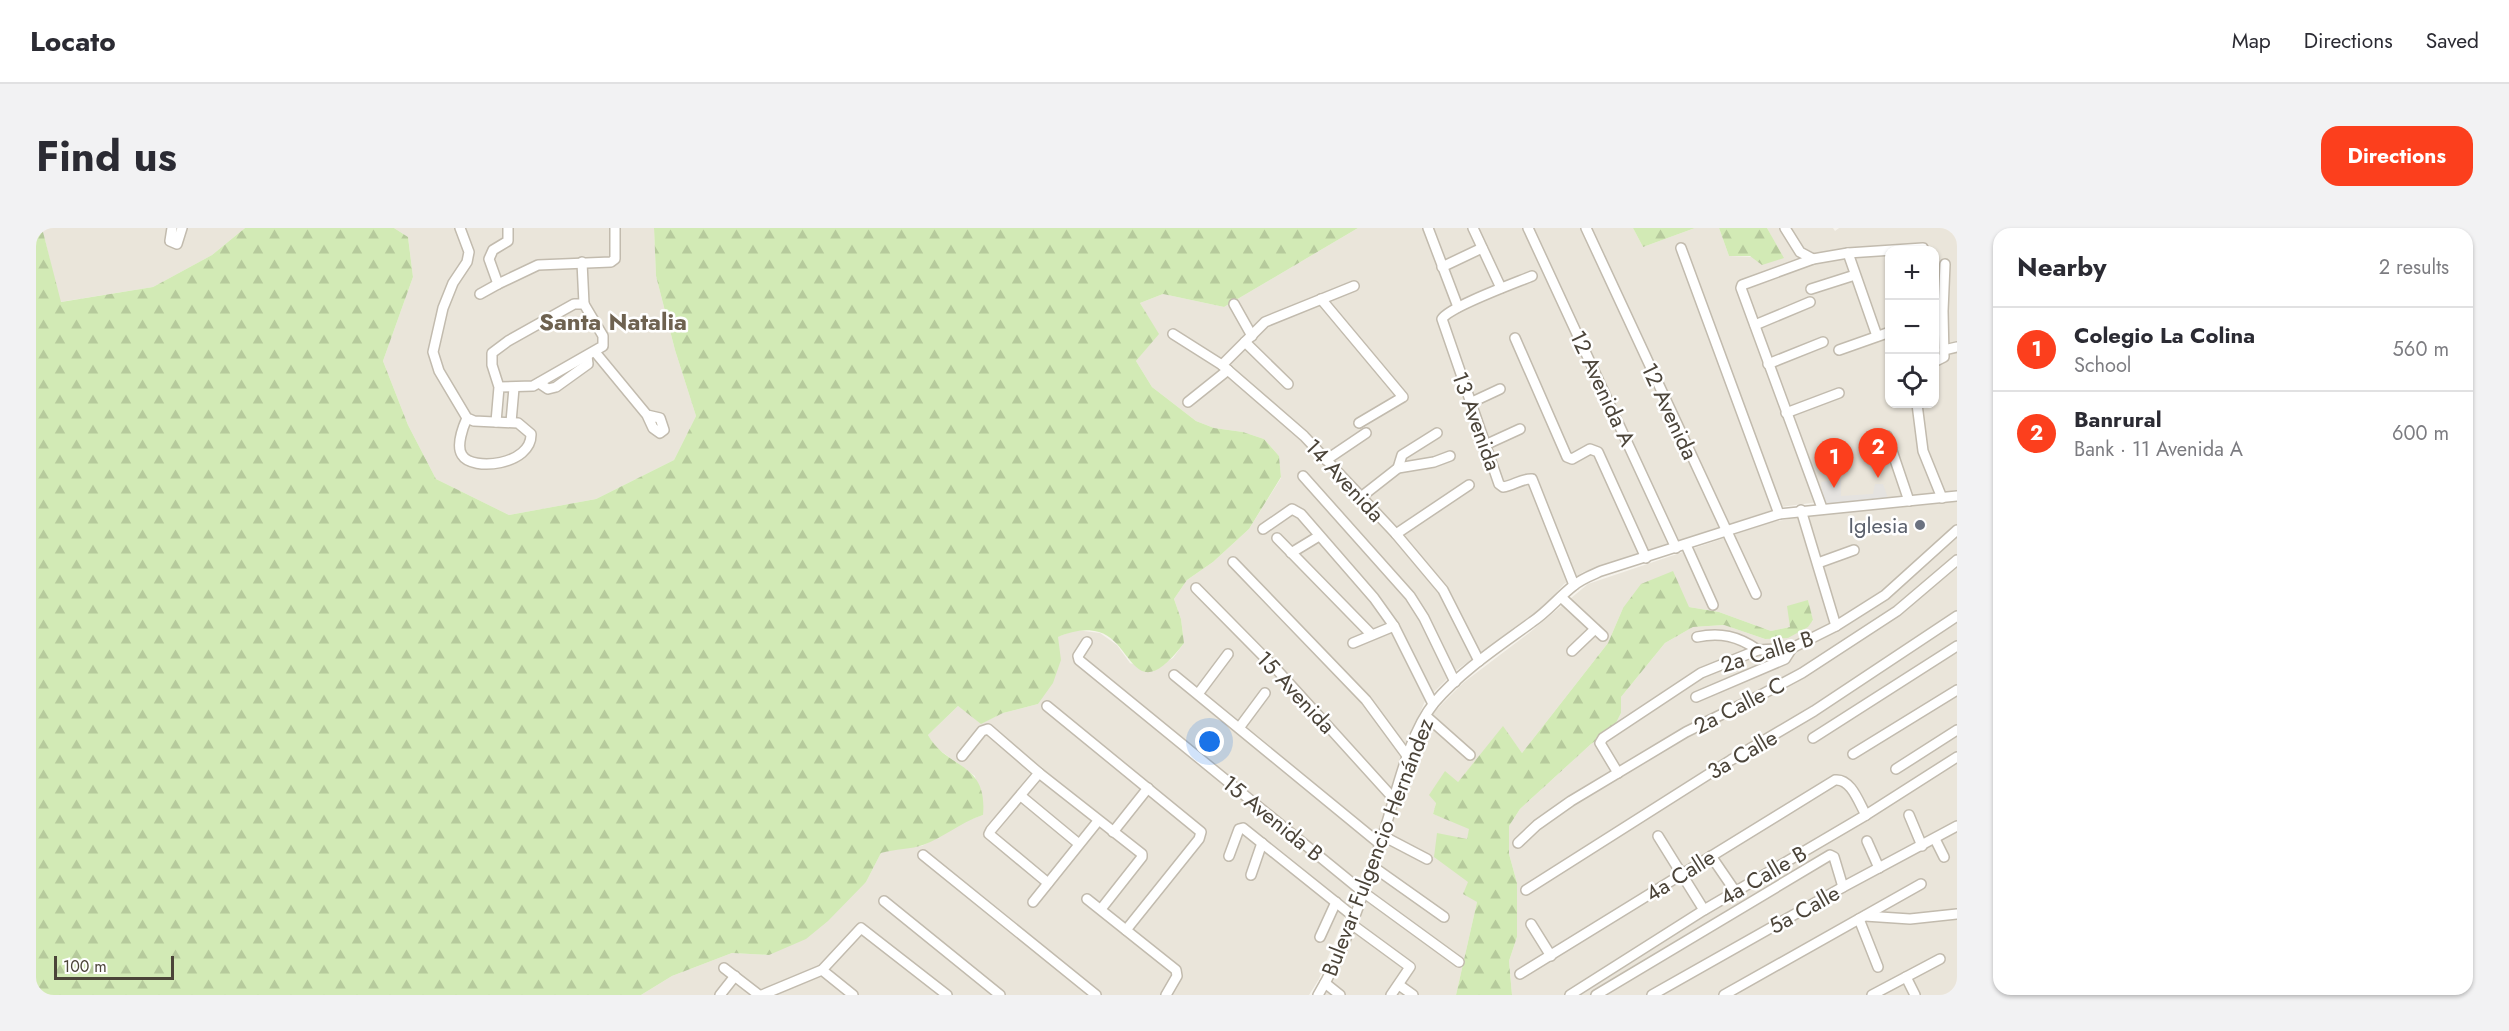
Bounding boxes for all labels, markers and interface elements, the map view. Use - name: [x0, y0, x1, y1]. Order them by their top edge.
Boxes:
- text: Locato: [30, 21, 116, 62]
- text: Map: [2232, 26, 2271, 56]
- text: Directions: [2304, 26, 2393, 56]
- text: Saved: [2426, 26, 2479, 56]
- text: Find us: [36, 126, 177, 187]
- button: Directions: [2321, 126, 2473, 186]
- map controls: [1885, 246, 1939, 408]
- button: +: [1885, 246, 1939, 300]
- text: Nearby: [2017, 248, 2106, 286]
- text: 2 results: [2379, 253, 2449, 282]
- button: −: [1885, 300, 1939, 354]
- district label: Santa Natalia: [539, 304, 687, 339]
- text: Colegio La Colina: [2074, 319, 2255, 351]
- street label: 12 Avenida A: [1562, 325, 1644, 452]
- text: 1: [2031, 335, 2042, 364]
- text: 560 m: [2393, 335, 2449, 364]
- text: School: [2074, 351, 2131, 380]
- button: locate: [1885, 354, 1939, 408]
- street label: 12 Avenida: [1634, 357, 1706, 465]
- street label: 13 Avenida: [1444, 367, 1510, 475]
- text: Banrural: [2074, 403, 2162, 435]
- text: 2: [2030, 419, 2043, 448]
- text: 600 m: [2392, 419, 2449, 448]
- pin: 2: [1858, 428, 1898, 478]
- street label: 14 Avenida: [1298, 431, 1392, 529]
- text: Bank · 11 Avenida A: [2074, 435, 2243, 464]
- pin: 1: [1814, 438, 1854, 488]
- place label: Iglesia: [1849, 509, 1908, 541]
- marker: Iglesia: [1913, 518, 1927, 532]
- street label: 2a Calle B: [1717, 622, 1817, 680]
- street label: 15 Avenida: [1249, 643, 1343, 741]
- street label: 2a Calle C: [1688, 668, 1790, 742]
- street label: Bulevar Fulgencio Hernández: [1313, 713, 1441, 981]
- street label: 3a Calle: [1701, 721, 1783, 787]
- your location: [1195, 727, 1224, 756]
- street label: 15 Avenida B: [1215, 767, 1331, 869]
- street label: 4a Calle B: [1713, 837, 1813, 913]
- street label: 4a Calle: [1639, 841, 1721, 909]
- street label: 5a Calle: [1763, 876, 1845, 942]
- scale bar: [54, 953, 174, 980]
- text: 100 m: [63, 955, 107, 978]

